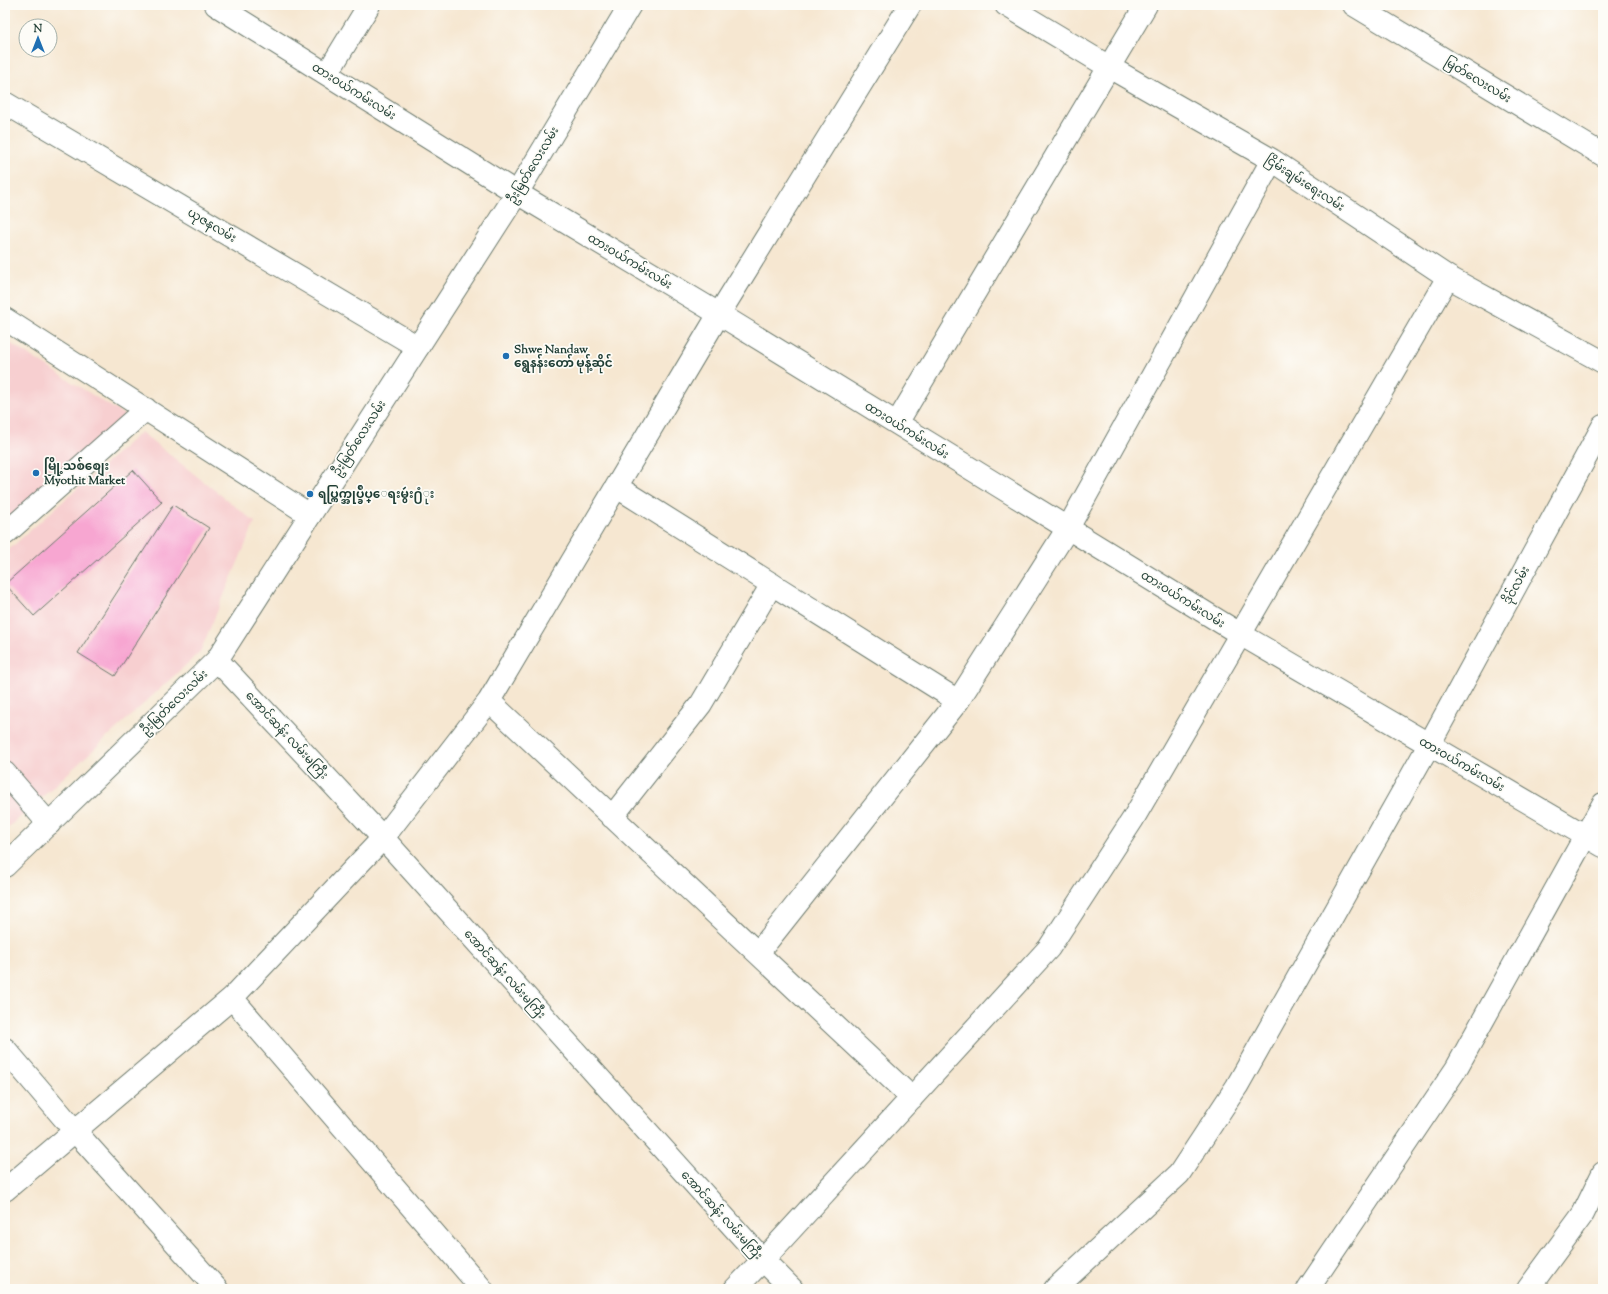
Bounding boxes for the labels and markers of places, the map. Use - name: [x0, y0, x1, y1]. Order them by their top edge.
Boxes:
- place label: Shwe Nandaw ရွေနန်းတော် မုန့်ဆိုင်: [514, 341, 613, 374]
- marker: Shwe Nandaw ရွေနန်းတော် မုန့်ဆိုင်: [501, 351, 511, 361]
- place label: မြို့သစ်စျေး Myothit Market: [43, 456, 126, 490]
- marker: မြို့သစ်စျေး Myothit Market: [31, 468, 41, 478]
- place label: ရပ္ကြက္အုပ္ခ်ဳပ္ေရးမွဴး႐ံုး: [318, 484, 434, 505]
- marker: ရပ္ကြက္အုပ္ခ်ဳပ္ေရးမွဴး႐ံုး: [305, 489, 315, 499]

